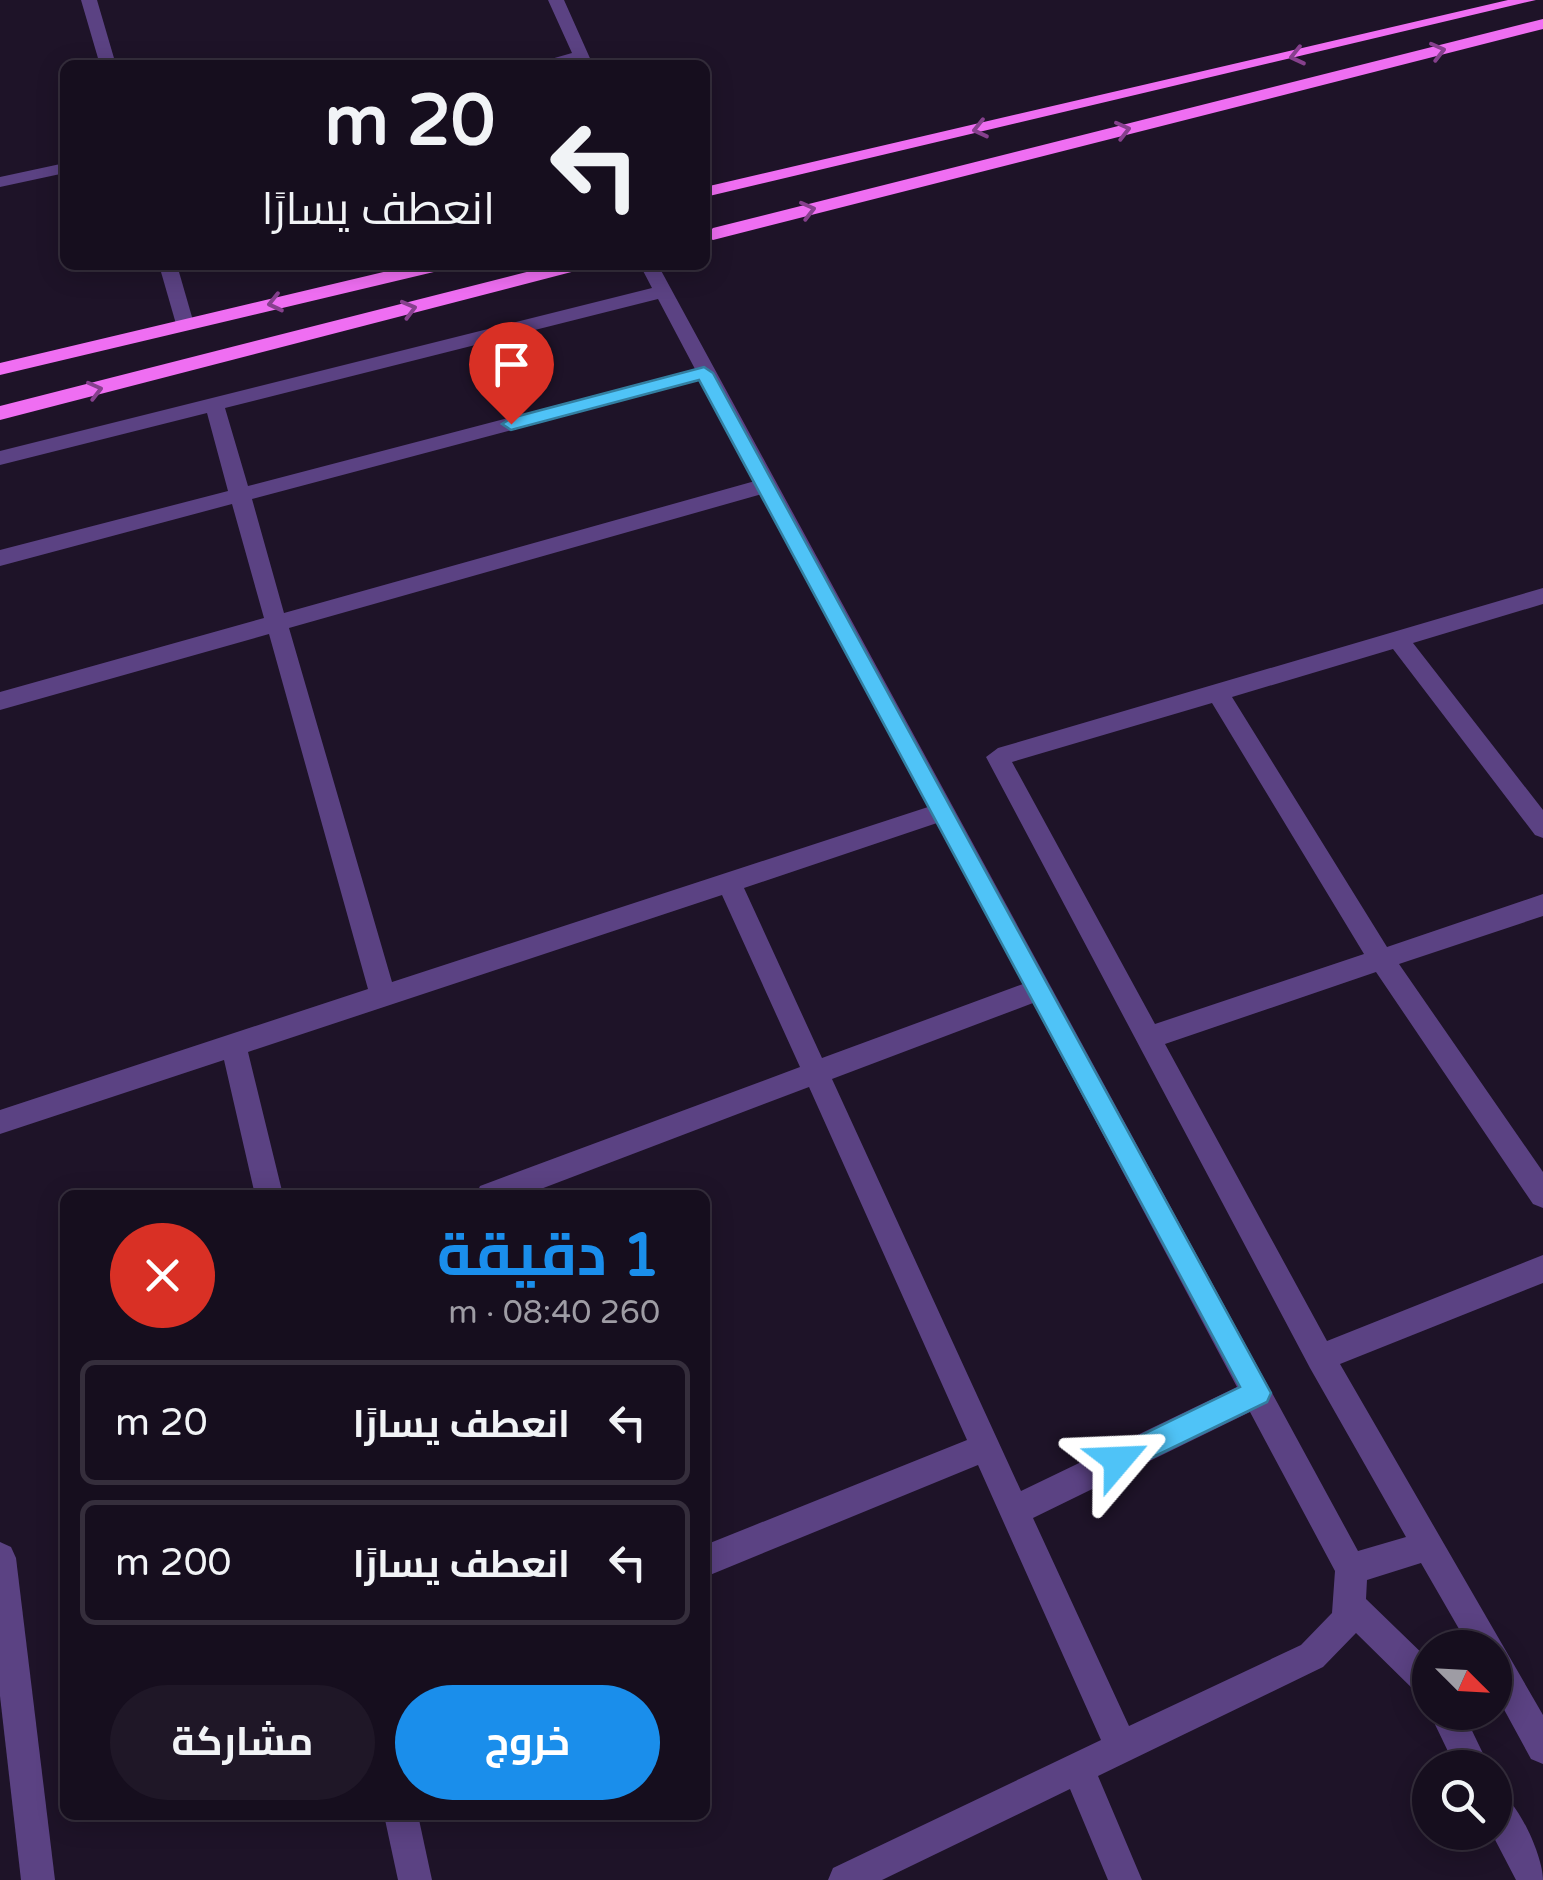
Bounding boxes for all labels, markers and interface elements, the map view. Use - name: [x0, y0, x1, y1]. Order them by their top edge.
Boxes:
- one-way arrow: [1429, 41, 1446, 62]
- one-way arrow: [1289, 44, 1306, 65]
- text: 20 m: [325, 80, 495, 164]
- icon: left: [530, 100, 660, 230]
- one-way arrow: [972, 117, 989, 138]
- one-way arrow: [1114, 121, 1131, 142]
- text: انعطف يسارًا: [261, 183, 495, 237]
- one-way arrow: [799, 201, 816, 222]
- one-way arrow: [267, 291, 284, 312]
- one-way arrow: [400, 299, 418, 320]
- pin: [469, 322, 554, 425]
- icon: arrive: [484, 337, 539, 392]
- one-way arrow: [86, 381, 103, 402]
- text: 1 دقيقة: [437, 1220, 660, 1292]
- button: close: [110, 1223, 215, 1328]
- text: 260 m · 08:40: [448, 1294, 660, 1332]
- icon: left: [600, 1395, 655, 1450]
- text: 20 m: [115, 1400, 208, 1446]
- text: انعطف يسارًا: [353, 1402, 570, 1448]
- position arrow: [1066, 1408, 1170, 1512]
- icon: left: [600, 1535, 655, 1590]
- text: 200 m: [115, 1540, 231, 1586]
- text: انعطف يسارًا: [353, 1542, 570, 1588]
- north arrow: [1412, 1630, 1512, 1730]
- map controls: [1412, 1630, 1512, 1850]
- button: مشاركة: [110, 1685, 375, 1800]
- button: خروج: [395, 1685, 660, 1800]
- button: search: [1412, 1750, 1512, 1850]

